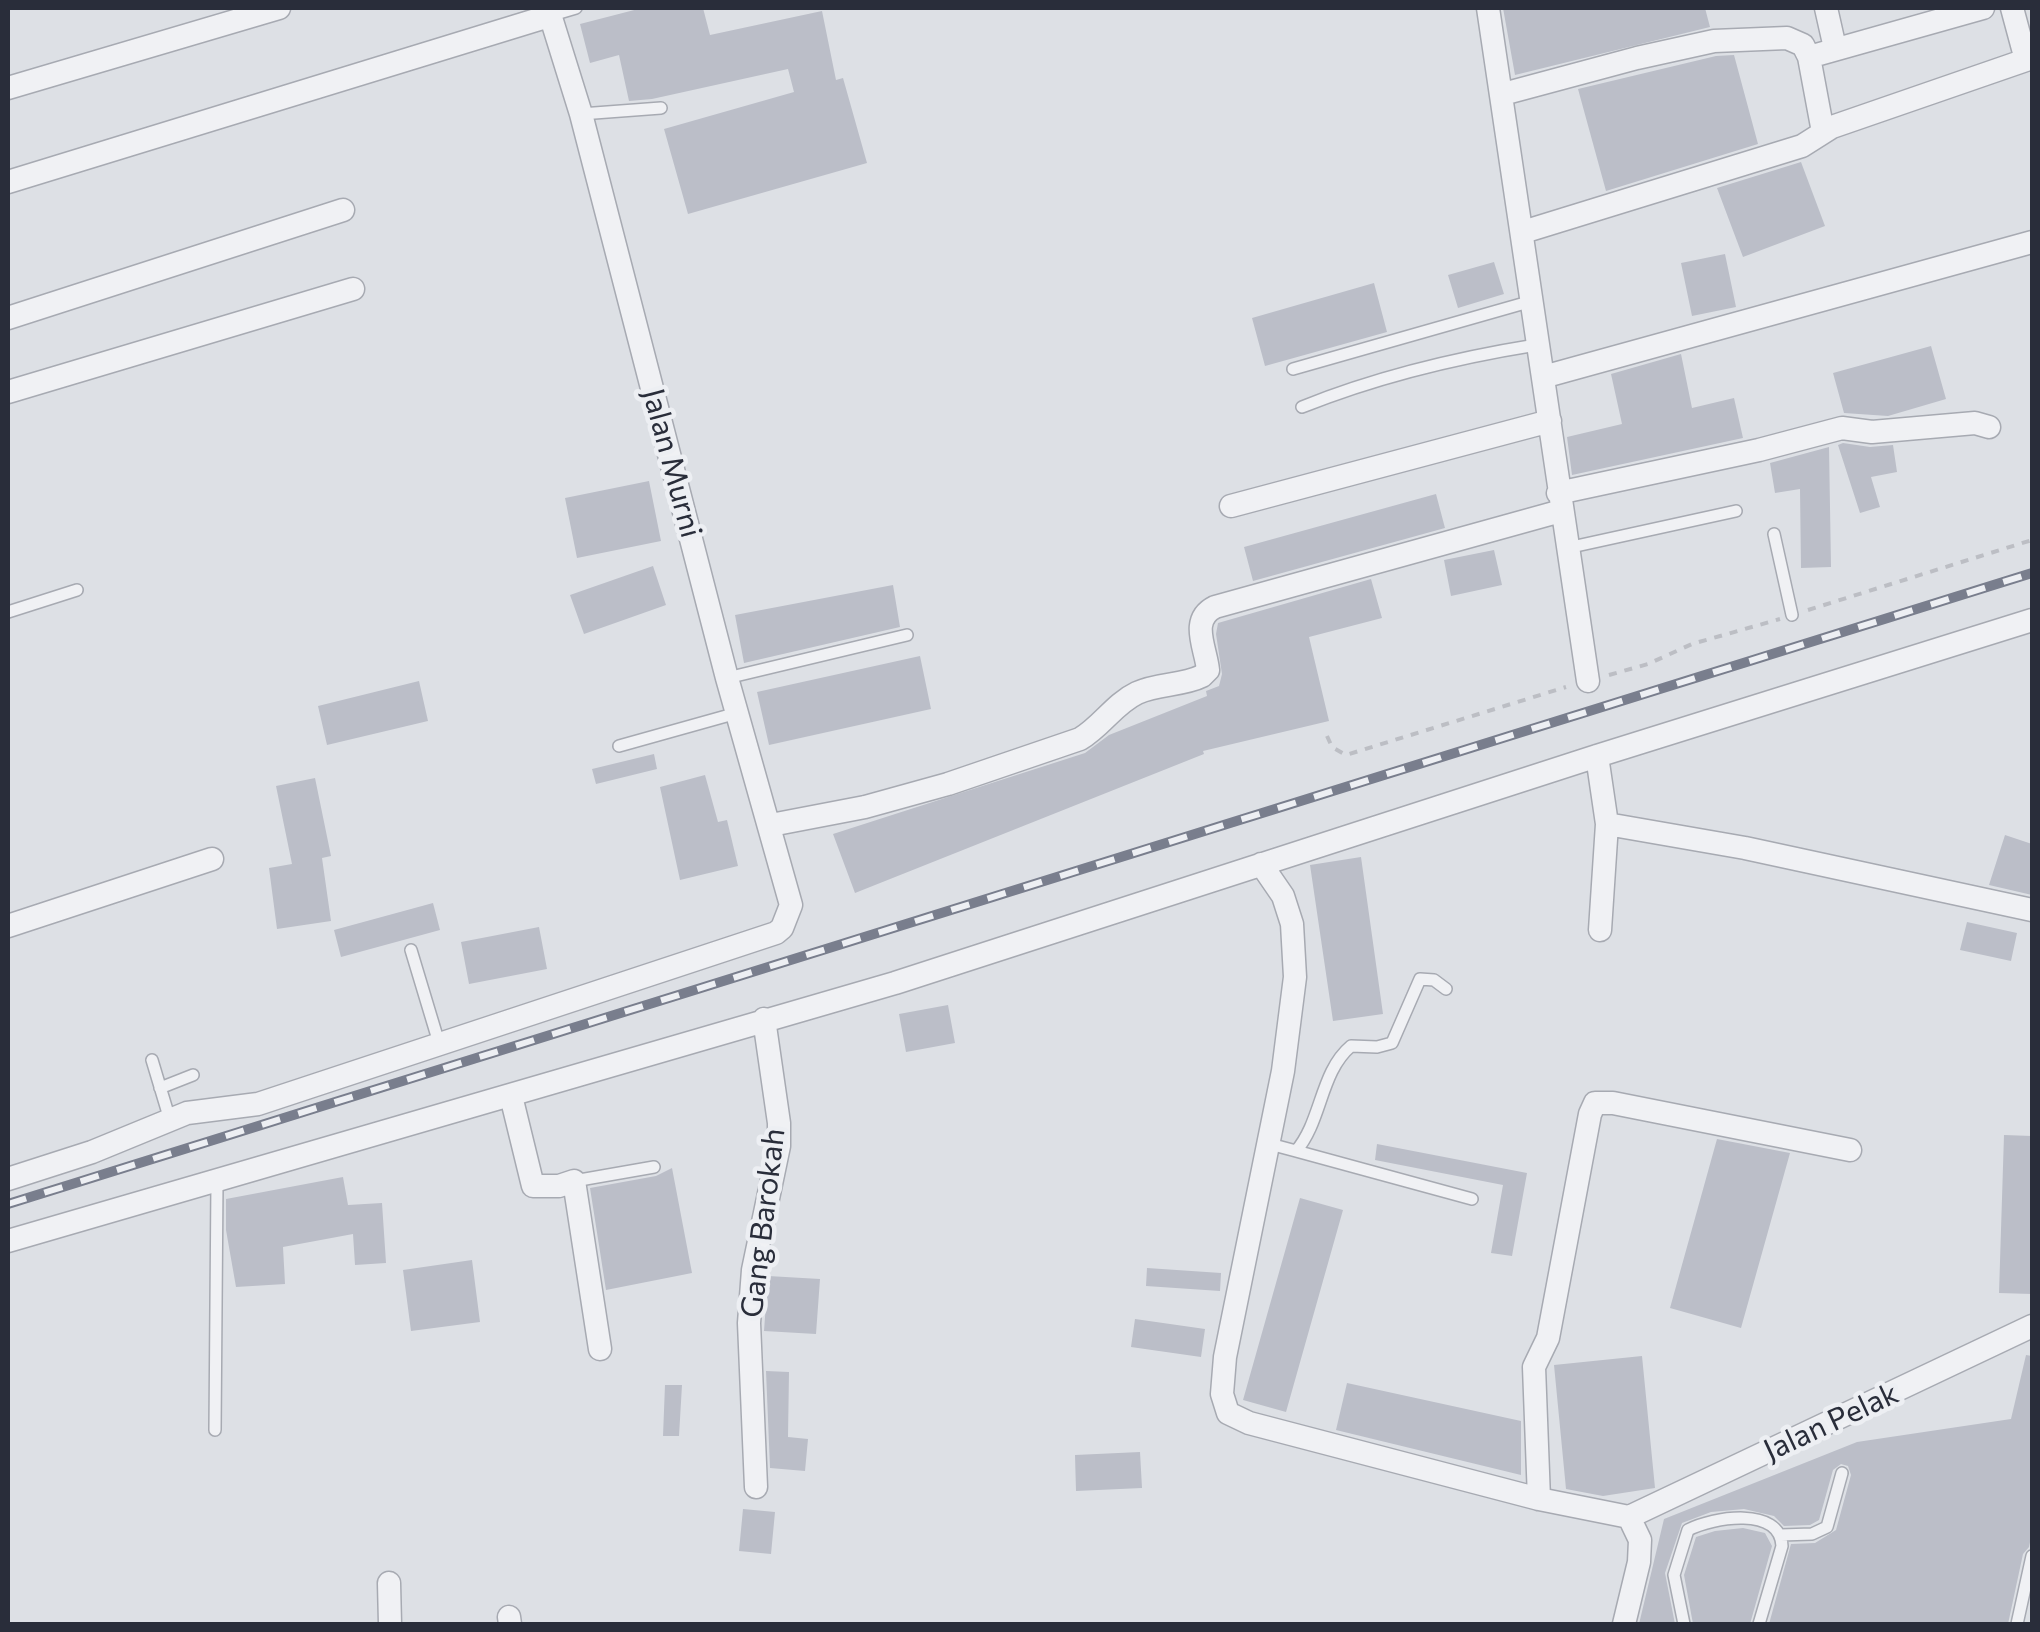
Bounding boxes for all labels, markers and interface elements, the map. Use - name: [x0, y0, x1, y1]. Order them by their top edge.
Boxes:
- street label: Jalan Murni: [635, 384, 709, 542]
- street label: Gang Barokah: [734, 1126, 792, 1320]
- street label: Jalan Pelak: [1758, 1375, 1904, 1469]

